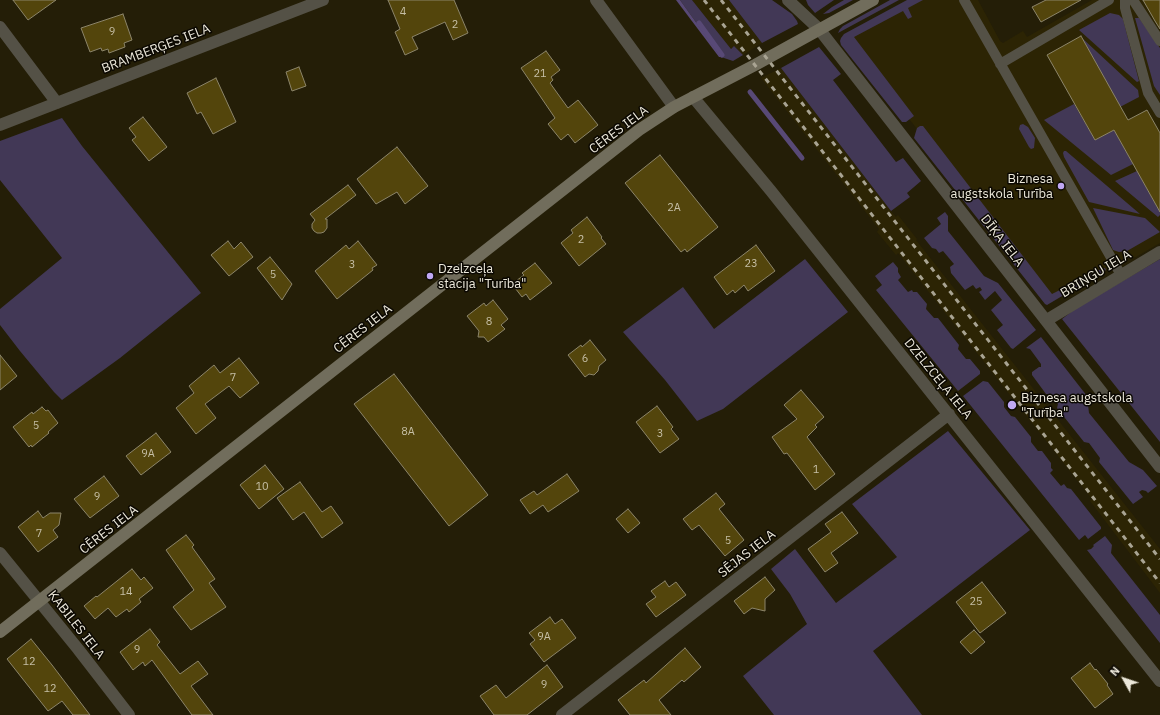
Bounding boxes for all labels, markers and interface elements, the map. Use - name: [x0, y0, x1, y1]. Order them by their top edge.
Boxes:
- house number: 4: [400, 5, 406, 19]
- house number: 2: [452, 18, 458, 32]
- street label: BRAMBERĢES IELA: [99, 21, 213, 77]
- house number: 9: [109, 25, 115, 39]
- house number: 21: [533, 67, 547, 81]
- street label: CĒRES IELA: [586, 103, 652, 157]
- place label: Biznesa augstskola Turība: [951, 171, 1053, 202]
- marker: Biznesa augstskola Turība: [1056, 181, 1066, 191]
- house number: 2A: [667, 201, 681, 215]
- street label: DĪĶA IELA: [977, 212, 1027, 270]
- house number: 2: [578, 233, 584, 247]
- street label: BRIŅĢU IELA: [1058, 247, 1134, 301]
- house number: 23: [744, 257, 758, 271]
- house number: 3: [349, 258, 355, 272]
- place label: Dzelzceļa stacija "Turība": [438, 261, 526, 292]
- house number: 5: [270, 268, 276, 282]
- marker: Dzelzceļa stacija "Turība": [425, 271, 435, 281]
- street label: CĒRES IELA: [331, 301, 395, 357]
- house number: 8: [486, 315, 492, 329]
- street label: DZELZCEĻA IELA: [901, 336, 975, 422]
- house number: 6: [582, 352, 588, 366]
- house number: 7: [230, 371, 236, 385]
- place label: Biznesa augstskola "Turība": [1021, 390, 1132, 421]
- marker: Biznesa augstskola "Turība": [1006, 399, 1018, 411]
- house number: 5: [33, 419, 39, 433]
- house number: 8A: [401, 425, 415, 439]
- house number: 3: [657, 427, 663, 441]
- house number: 9A: [141, 447, 155, 461]
- house number: 1: [813, 463, 819, 477]
- house number: 10: [255, 480, 269, 494]
- house number: 9: [94, 490, 100, 504]
- street label: CĒRES IELA: [77, 502, 141, 558]
- house number: 7: [36, 527, 42, 541]
- street label: SĒJAS IELA: [715, 527, 779, 581]
- house number: 5: [725, 534, 731, 548]
- house number: 14: [119, 585, 133, 599]
- street label: KABILES IELA: [44, 588, 108, 662]
- house number: 25: [969, 595, 983, 609]
- house number: 9A: [537, 630, 551, 644]
- house number: 9: [134, 643, 140, 657]
- house number: 12: [22, 655, 36, 669]
- north arrow: [1104, 659, 1144, 699]
- text: N: [1107, 664, 1123, 679]
- house number: 9: [541, 678, 547, 692]
- house number: 12: [43, 682, 57, 696]

